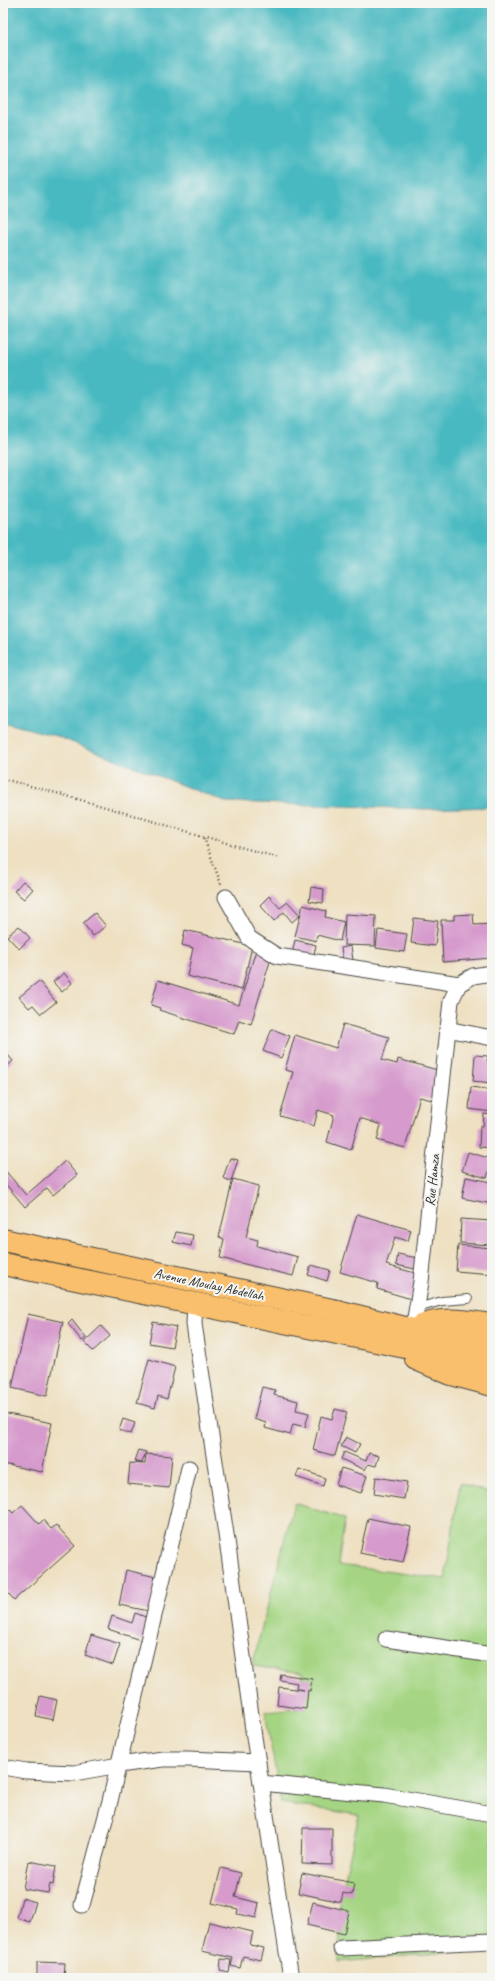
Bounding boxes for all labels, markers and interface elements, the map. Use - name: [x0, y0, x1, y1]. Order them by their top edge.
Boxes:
- street label: Rue Hamza: [421, 1152, 444, 1207]
- street label: Avenue Moulay Abdellah: [152, 1265, 267, 1305]

